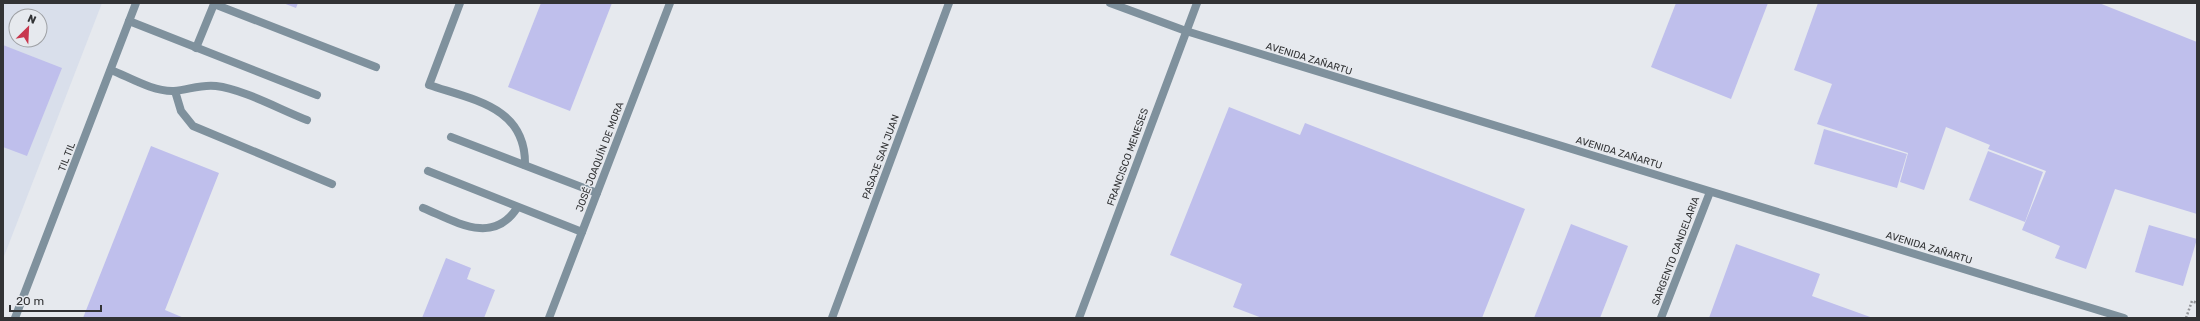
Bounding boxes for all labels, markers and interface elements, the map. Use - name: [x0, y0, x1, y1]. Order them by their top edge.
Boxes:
- north arrow: [8, 8, 48, 48]
- text: N: [26, 12, 38, 27]
- street label: AVENIDA ZAÑARTU: [1264, 40, 1354, 78]
- street label: JOSÉ JOAQUÍN DE MORA: [573, 100, 627, 214]
- street label: FRANCISCO MENESES: [1105, 107, 1151, 207]
- street label: PASAJE SAN JUAN: [860, 113, 902, 201]
- street label: AVENIDA ZAÑARTU: [1574, 134, 1664, 172]
- street label: TIL TIL: [56, 140, 78, 173]
- street label: SARGENTO CANDELARIA: [1650, 195, 1702, 307]
- street label: AVENIDA ZAÑARTU: [1884, 229, 1974, 267]
- scale bar: [10, 287, 101, 313]
- text: 20 m: [16, 294, 44, 308]

